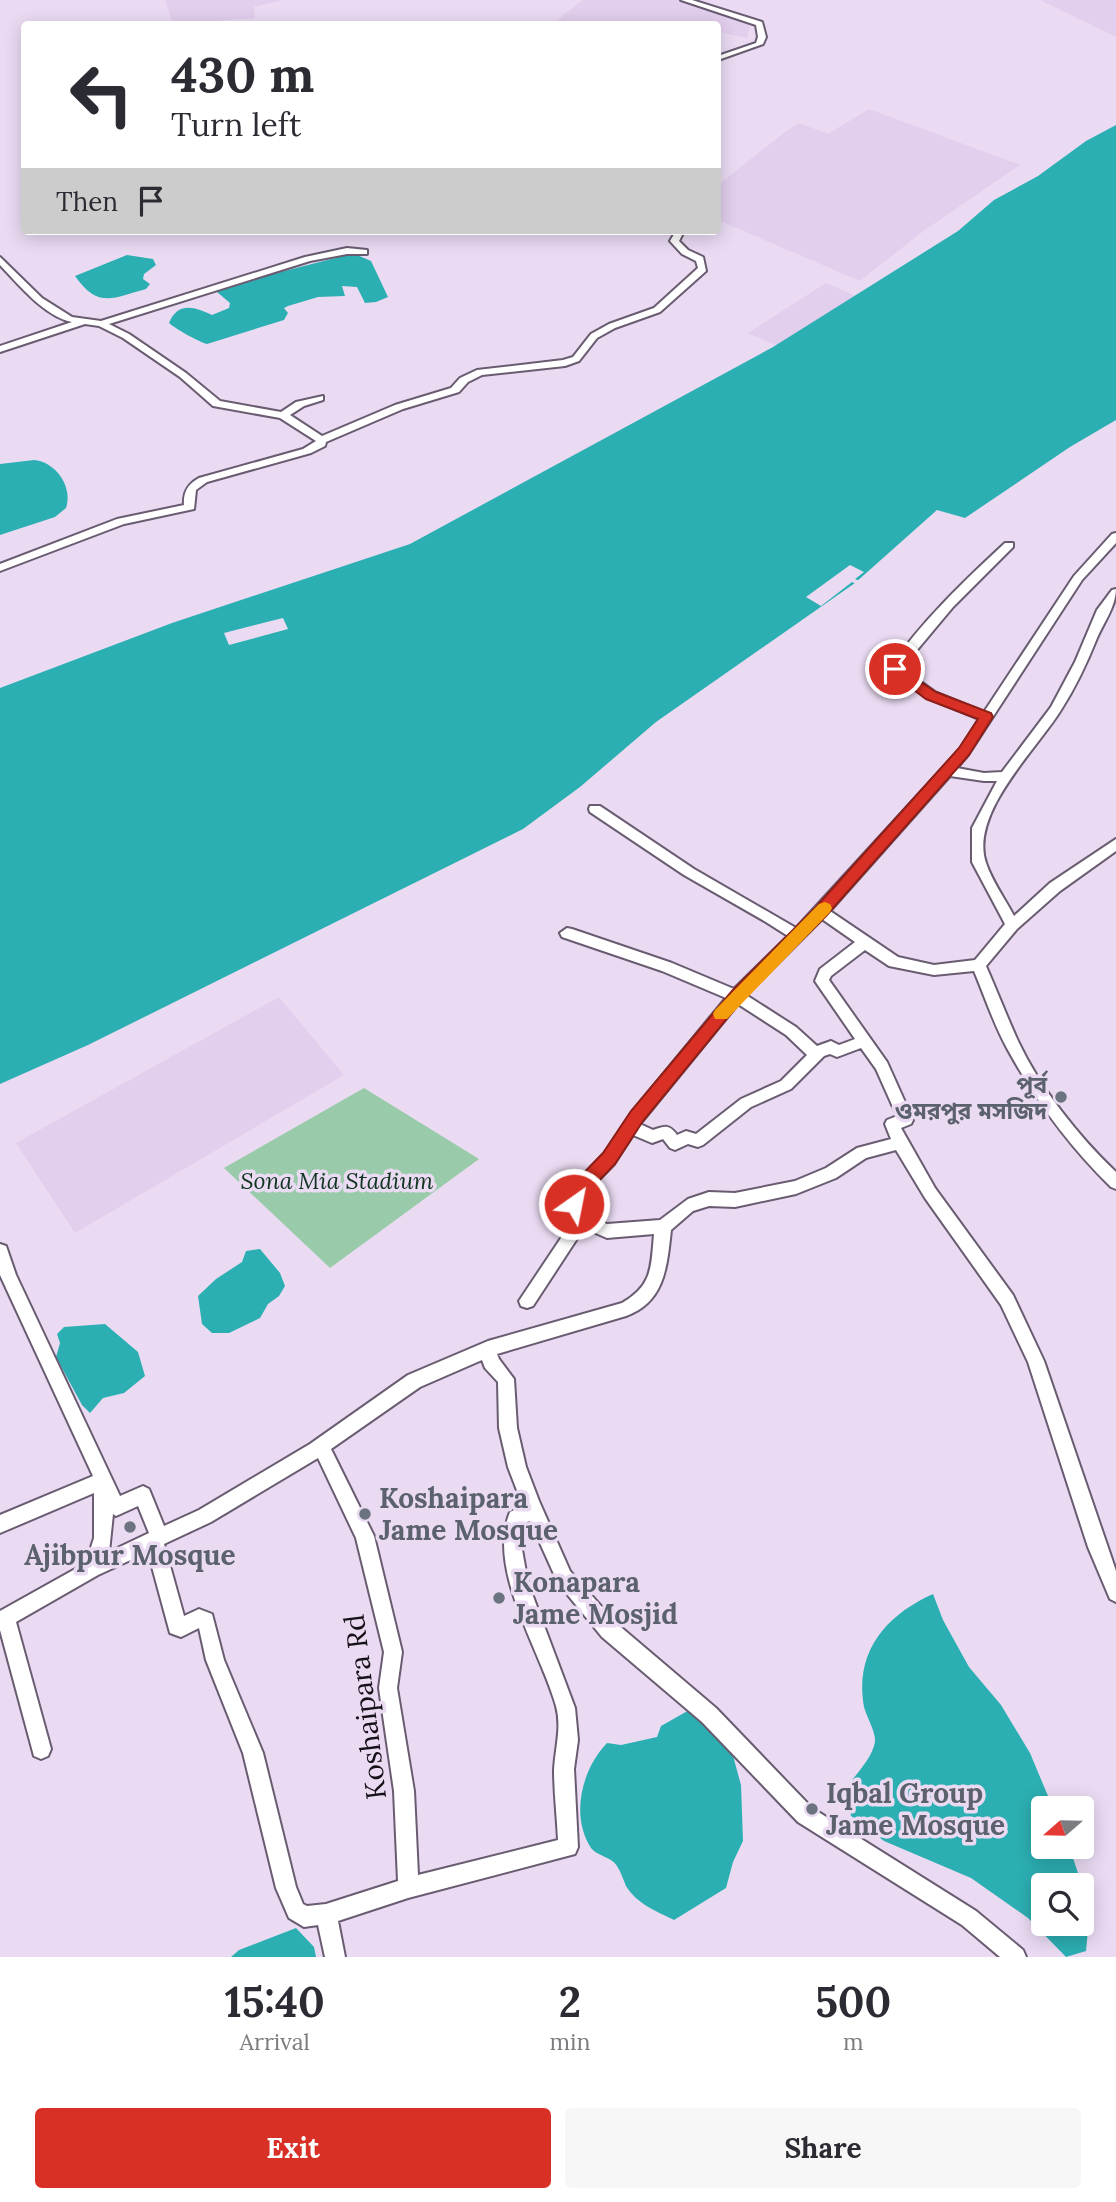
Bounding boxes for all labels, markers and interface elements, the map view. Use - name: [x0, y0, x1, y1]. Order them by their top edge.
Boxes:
- text: 430 m: [171, 43, 314, 105]
- icon: left: [56, 49, 147, 140]
- text: Turn left: [171, 104, 301, 145]
- icon: arrive: [132, 182, 170, 220]
- text: Then: [56, 185, 118, 218]
- pin: [865, 639, 925, 699]
- icon: arrive: [876, 650, 914, 688]
- place label: পূর্ব ওমরপুর মসজিদ: [895, 1070, 1048, 1125]
- marker: পূর্ব ওমরপুর মসজিদ: [1053, 1089, 1069, 1105]
- park label: Sona Mia Stadium: [241, 1166, 433, 1195]
- position arrow: [537, 1167, 611, 1241]
- place label: Koshaipara Jame Mosque: [379, 1480, 558, 1548]
- marker: Koshaipara Jame Mosque: [357, 1506, 373, 1522]
- marker: Ajibpur Mosque: [122, 1519, 138, 1535]
- place label: Ajibpur Mosque: [24, 1537, 236, 1573]
- place label: Konapara Jame Mosjid: [513, 1564, 678, 1632]
- marker: Konapara Jame Mosjid: [491, 1590, 507, 1606]
- street label: Koshaipara Rd: [336, 1612, 394, 1802]
- place label: Iqbal Group Jame Mosque: [826, 1775, 1005, 1843]
- north arrow: [1031, 1796, 1094, 1858]
- map controls: [1031, 1796, 1094, 1936]
- marker: Iqbal Group Jame Mosque: [804, 1801, 820, 1817]
- button: search: [1031, 1873, 1094, 1936]
- text: 15:40: [225, 1975, 325, 2029]
- text: 2: [559, 1975, 581, 2029]
- text: 500: [815, 1975, 891, 2029]
- text: Arrival: [240, 2027, 310, 2056]
- text: min: [549, 2027, 590, 2056]
- text: m: [843, 2027, 863, 2056]
- button: Exit: [35, 2108, 551, 2188]
- button: Share: [565, 2108, 1081, 2188]

